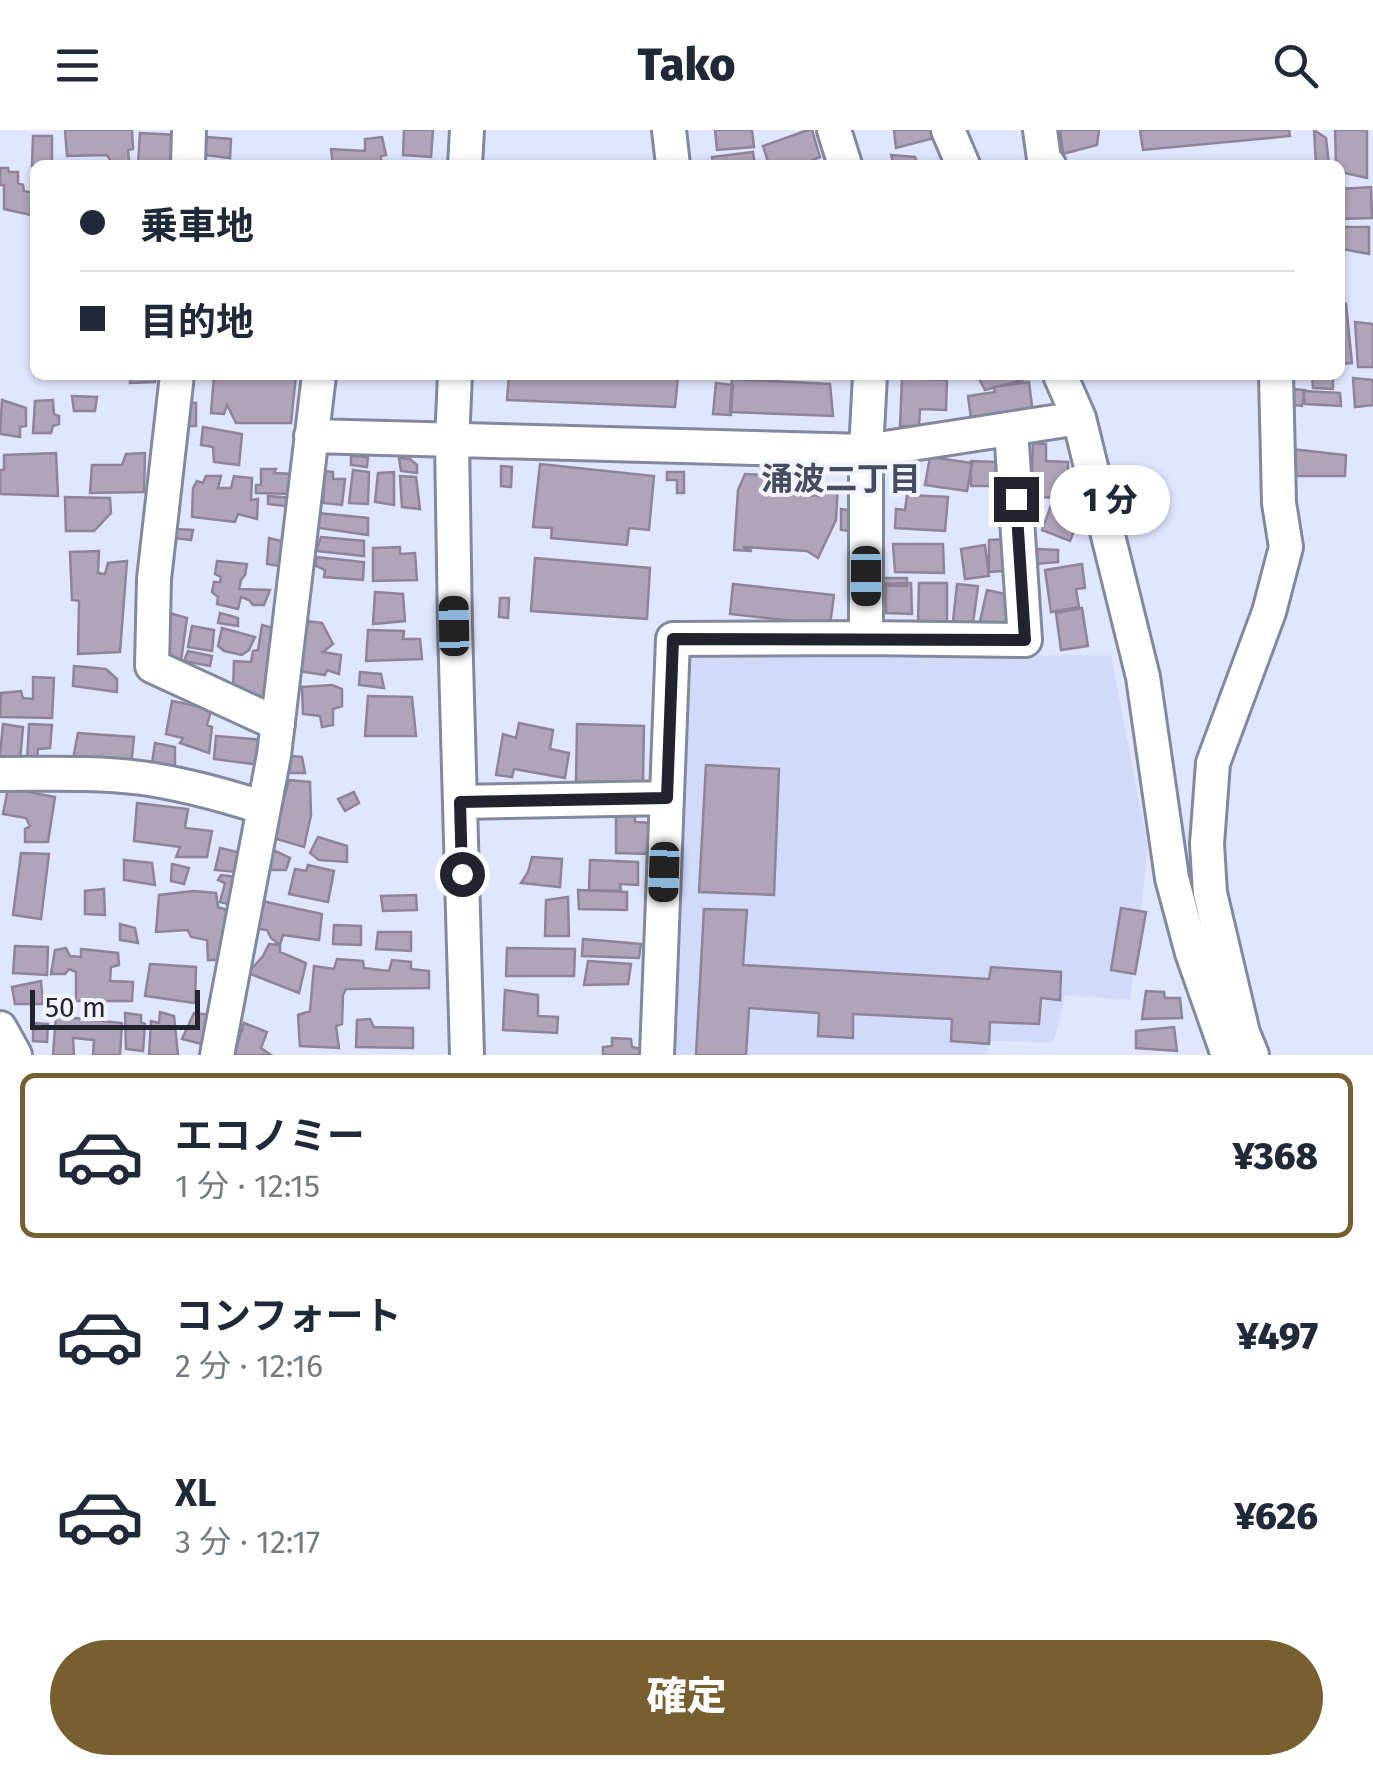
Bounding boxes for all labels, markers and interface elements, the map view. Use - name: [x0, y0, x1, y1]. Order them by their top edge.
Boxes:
- icon: menu: [50, 38, 105, 93]
- text: Tako: [637, 38, 736, 92]
- icon: search: [1268, 38, 1323, 93]
- text: 乗車地: [140, 203, 254, 249]
- text: 目的地: [140, 299, 254, 345]
- district label: 涌波二丁目: [761, 460, 921, 498]
- callout: 1 分: [1051, 464, 1171, 534]
- route end: [994, 477, 1039, 522]
- text: 1 分: [1083, 481, 1137, 519]
- car: [851, 546, 881, 606]
- car: [438, 596, 470, 656]
- car: [648, 841, 680, 903]
- route start: [440, 852, 485, 897]
- scale bar: [30, 985, 200, 1030]
- text: 50 m: [45, 991, 106, 1024]
- icon: car: [55, 1111, 145, 1201]
- text: エコノミー: [175, 1113, 365, 1159]
- text: ¥368: [1232, 1133, 1318, 1179]
- text: 1 分 · 12:15: [175, 1167, 320, 1205]
- icon: car: [55, 1291, 145, 1381]
- text: コンフォート: [175, 1293, 402, 1339]
- text: ¥497: [1236, 1313, 1318, 1359]
- text: 2 分 · 12:16: [175, 1347, 323, 1385]
- text: XL: [175, 1470, 217, 1516]
- icon: car: [55, 1471, 145, 1561]
- text: ¥626: [1234, 1493, 1318, 1539]
- text: 3 分 · 12:17: [175, 1523, 320, 1561]
- button: 確定: [50, 1640, 1323, 1755]

